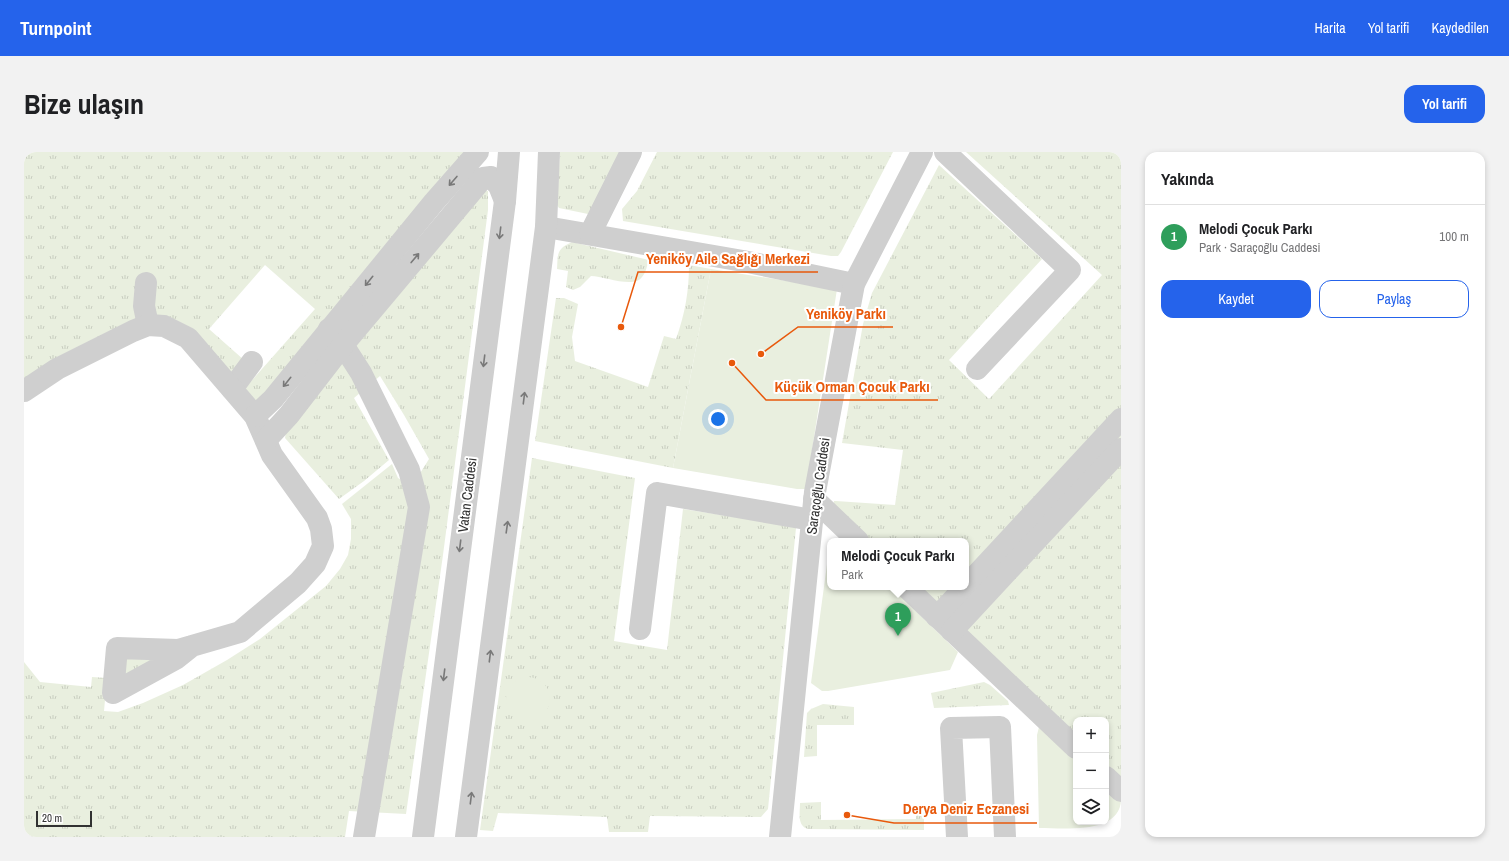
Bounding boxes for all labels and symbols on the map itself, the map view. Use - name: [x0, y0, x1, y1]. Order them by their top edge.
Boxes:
- one-way arrow: [448, 176, 457, 186]
- one-way arrow: [497, 226, 504, 239]
- callout: Yeniköy Aile Sağlığı Merkezi: [638, 245, 818, 272]
- text: Yeniköy Aile Sağlığı Merkezi: [646, 248, 810, 269]
- one-way arrow: [411, 253, 420, 264]
- one-way arrow: [365, 276, 374, 286]
- callout: Yeniköy Parkı: [798, 300, 893, 327]
- text: Yeniköy Parkı: [806, 303, 886, 324]
- one-way arrow: [480, 354, 488, 367]
- callout: Küçük Orman Çocuk Parkı: [766, 373, 938, 400]
- one-way arrow: [283, 376, 291, 387]
- text: Küçük Orman Çocuk Parkı: [774, 376, 930, 397]
- one-way arrow: [520, 392, 528, 405]
- your location: [708, 409, 728, 429]
- street label: Saraçoğlu Caddesi: [802, 436, 834, 536]
- street label: Vatan Caddesi: [453, 457, 481, 533]
- one-way arrow: [503, 521, 511, 534]
- one-way arrow: [456, 539, 464, 552]
- pin: 1: [885, 603, 911, 636]
- one-way arrow: [486, 649, 494, 662]
- one-way arrow: [440, 668, 448, 681]
- one-way arrow: [468, 792, 475, 805]
- callout: Derya Deniz Eczanesi: [894, 796, 1037, 823]
- text: Derya Deniz Eczanesi: [903, 798, 1029, 819]
- scale bar: [36, 809, 92, 828]

